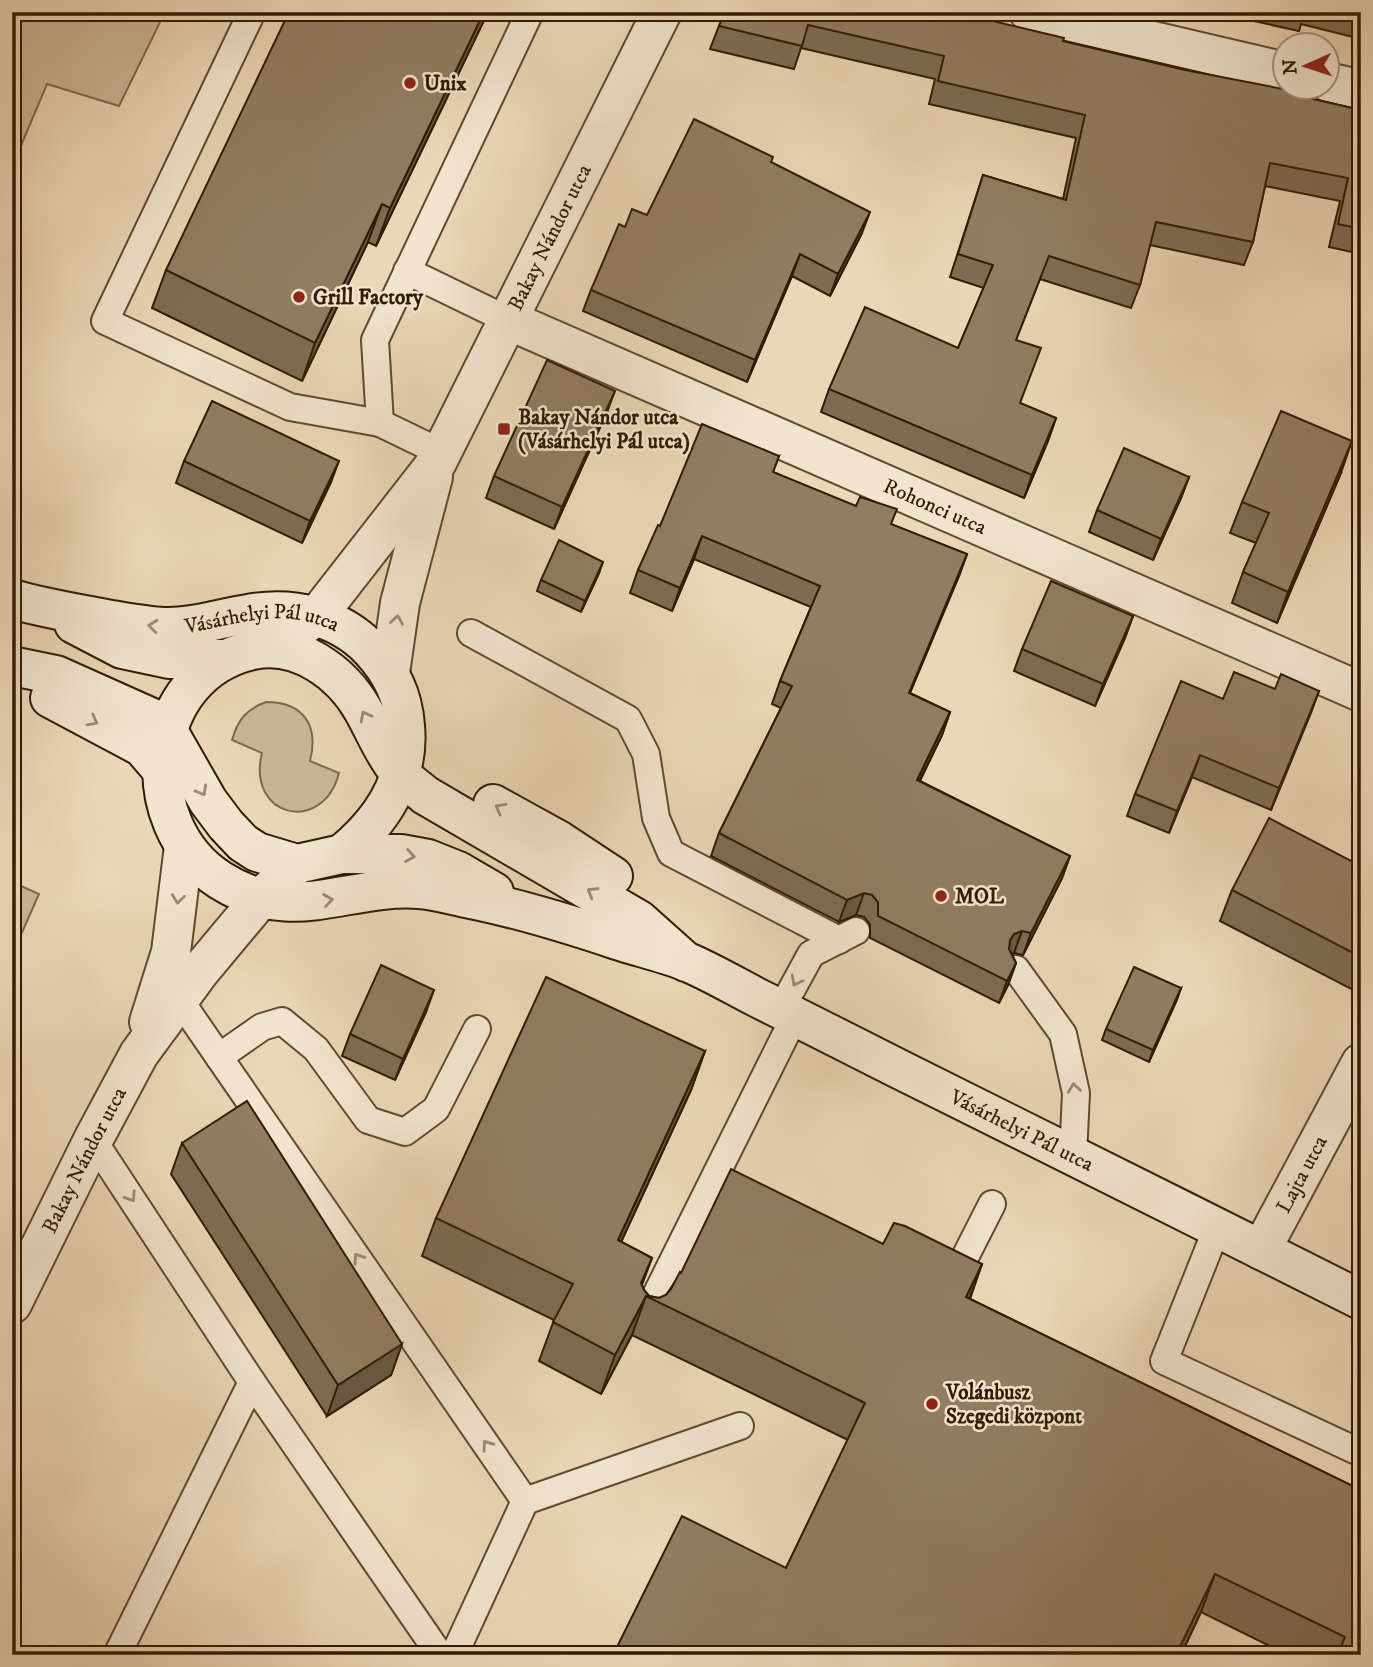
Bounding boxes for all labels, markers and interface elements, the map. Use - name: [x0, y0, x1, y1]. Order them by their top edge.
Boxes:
- north arrow: [1272, 32, 1342, 102]
- text: N: [1279, 58, 1302, 75]
- place label: Unix: [424, 71, 467, 97]
- marker: Unix: [402, 75, 418, 91]
- street label: Bakay Nándor utca: [503, 160, 598, 315]
- place label: Grill Factory: [313, 285, 424, 311]
- marker: Grill Factory: [291, 289, 307, 305]
- place label: Bakay Nándor utca (Vásárhelyi Pál utca): [518, 405, 690, 455]
- marker: Bakay Nándor utca (Vásárhelyi Pál utca): [496, 421, 512, 437]
- street label: Rohonci utca: [879, 473, 990, 541]
- street label: Vásárhelyi Pál utca: [182, 599, 343, 640]
- one-way arrow: [389, 615, 404, 626]
- one-way arrow: [147, 619, 158, 634]
- one-way arrow: [360, 711, 373, 723]
- one-way arrow: [86, 712, 98, 726]
- one-way arrow: [194, 783, 207, 796]
- one-way arrow: [495, 803, 507, 816]
- one-way arrow: [404, 848, 416, 863]
- place label: MOL: [955, 884, 1005, 910]
- one-way arrow: [587, 888, 600, 901]
- marker: MOL: [933, 888, 949, 904]
- one-way arrow: [170, 893, 185, 905]
- one-way arrow: [322, 893, 334, 908]
- one-way arrow: [791, 974, 805, 986]
- one-way arrow: [1067, 1082, 1082, 1094]
- street label: Bakay Nándor utca: [37, 1083, 133, 1238]
- street label: Vásárhelyi Pál utca: [945, 1084, 1098, 1178]
- street label: Lajta utca: [1271, 1131, 1334, 1218]
- one-way arrow: [122, 1189, 135, 1202]
- one-way arrow: [354, 1253, 366, 1266]
- place label: Volánbusz Szegedi központ: [945, 1380, 1082, 1430]
- marker: Volánbusz Szegedi központ: [924, 1396, 940, 1412]
- one-way arrow: [483, 1440, 495, 1453]

